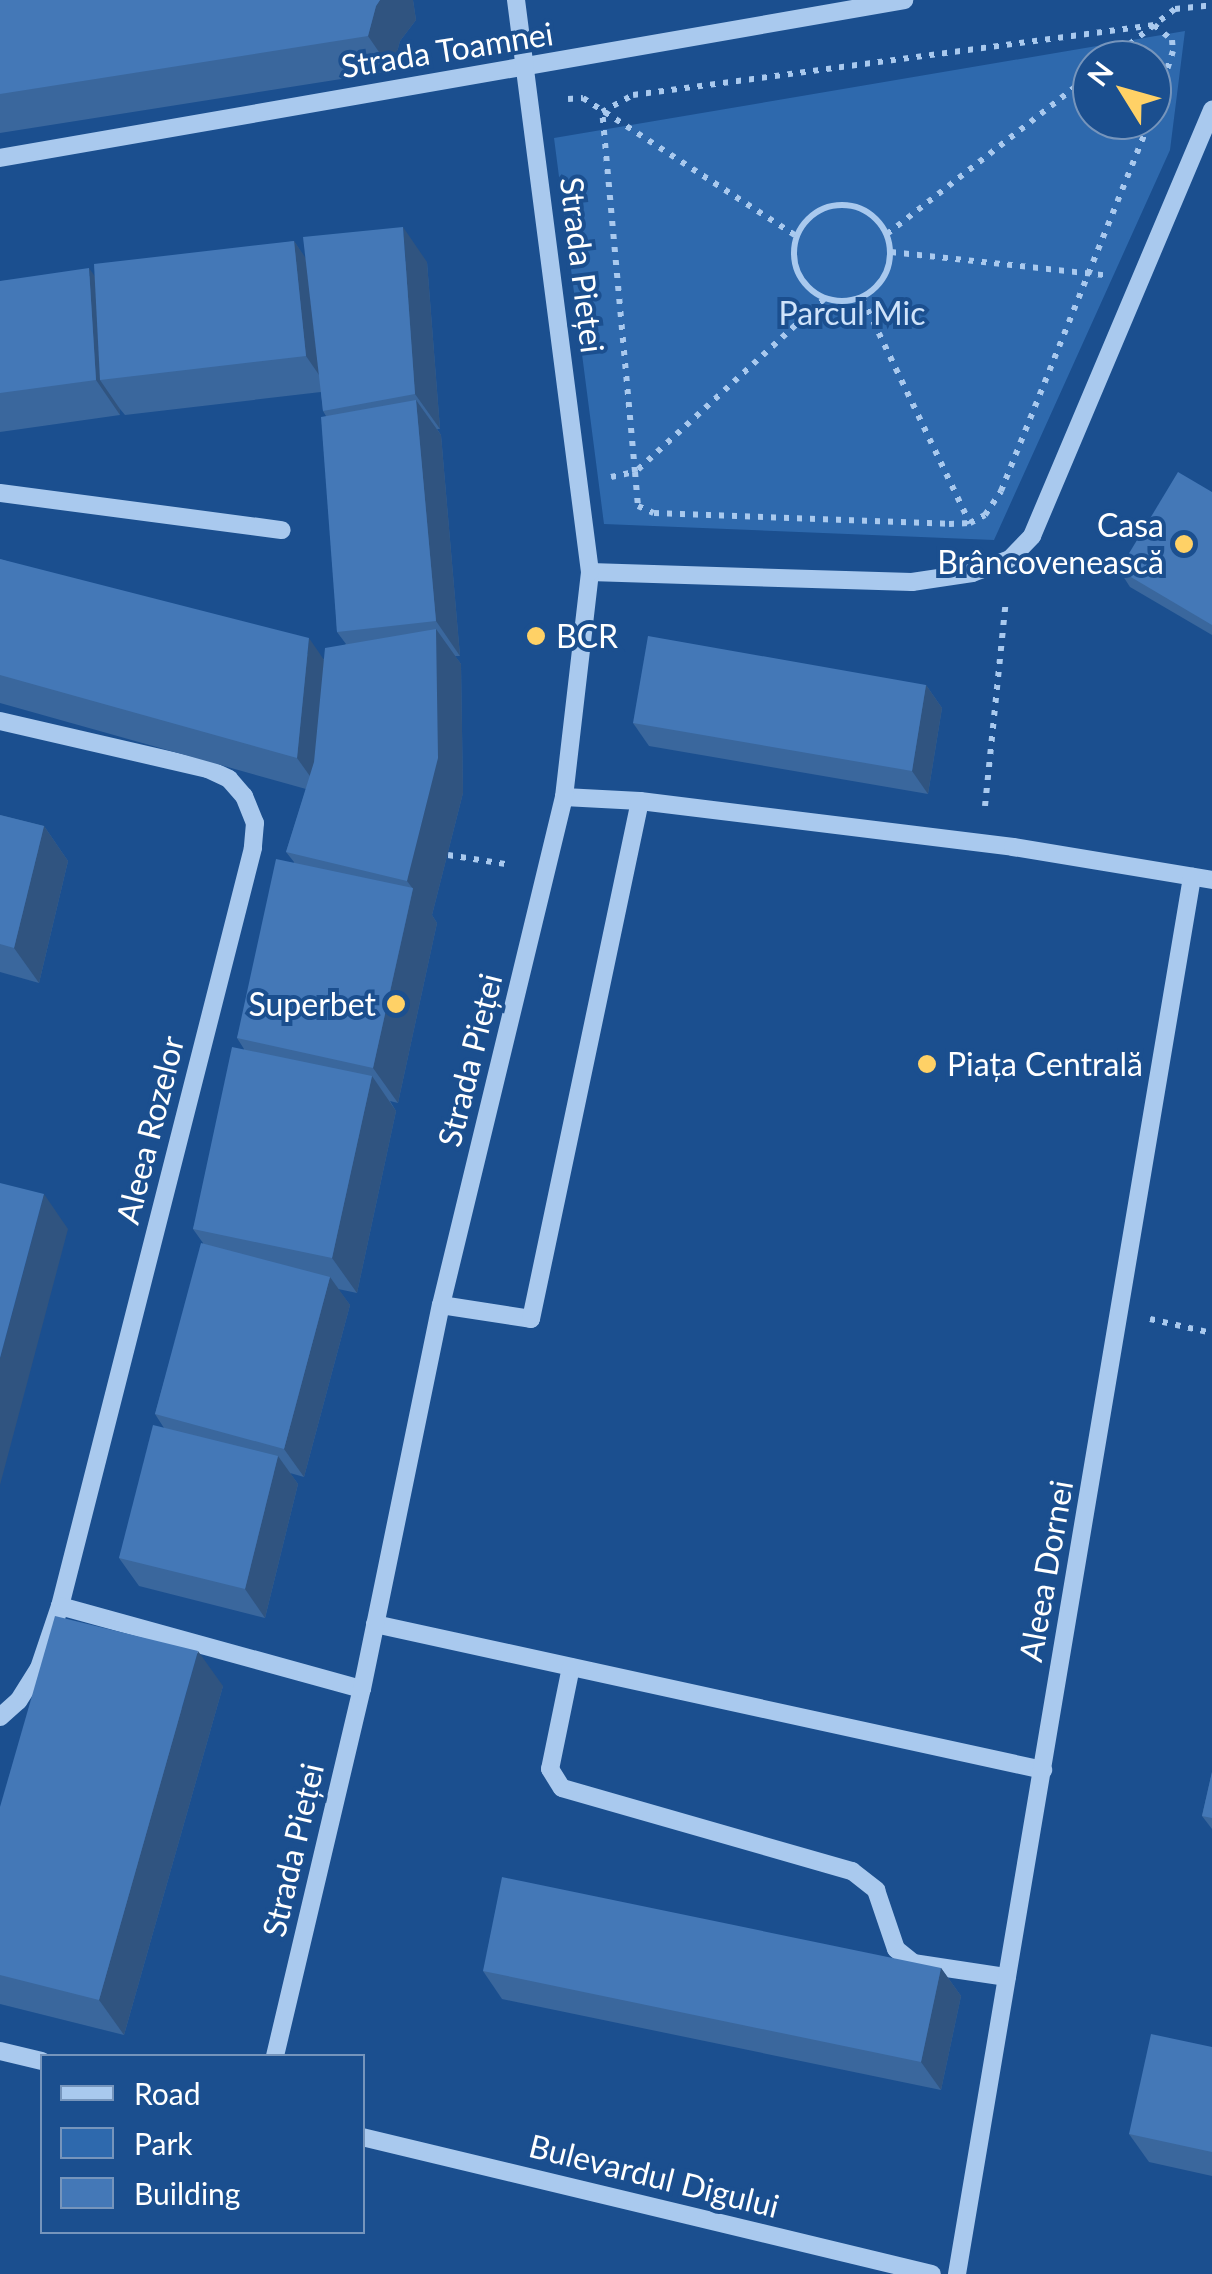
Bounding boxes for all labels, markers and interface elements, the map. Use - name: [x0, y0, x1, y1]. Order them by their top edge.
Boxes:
- street label: Strada Toamnei: [338, 14, 556, 86]
- north arrow: [1072, 40, 1172, 140]
- text: N: [1080, 54, 1120, 92]
- street label: Strada Pieței: [552, 175, 612, 355]
- park label: Parcul Mic: [779, 294, 925, 332]
- place label: Casa Brâncovenească: [937, 507, 1164, 582]
- marker: Casa Brâncovenească: [1173, 533, 1195, 555]
- place label: BCR: [556, 617, 618, 655]
- marker: BCR: [525, 625, 547, 647]
- street label: Strada Pieței: [430, 970, 510, 1150]
- place label: Superbet: [248, 985, 376, 1023]
- marker: Superbet: [385, 993, 407, 1015]
- street label: Aleea Rozelor: [108, 1032, 192, 1228]
- place label: Piața Centrală: [947, 1045, 1143, 1083]
- marker: Piața Centrală: [916, 1053, 938, 1075]
- street label: Aleea Dornei: [1011, 1477, 1081, 1665]
- street label: Strada Pieței: [254, 1759, 332, 1941]
- legend: [40, 2054, 365, 2234]
- text: Road: [134, 2075, 201, 2111]
- text: Park: [134, 2125, 193, 2161]
- street label: Bulevardul Digului: [525, 2126, 783, 2226]
- text: Building: [134, 2175, 240, 2211]

